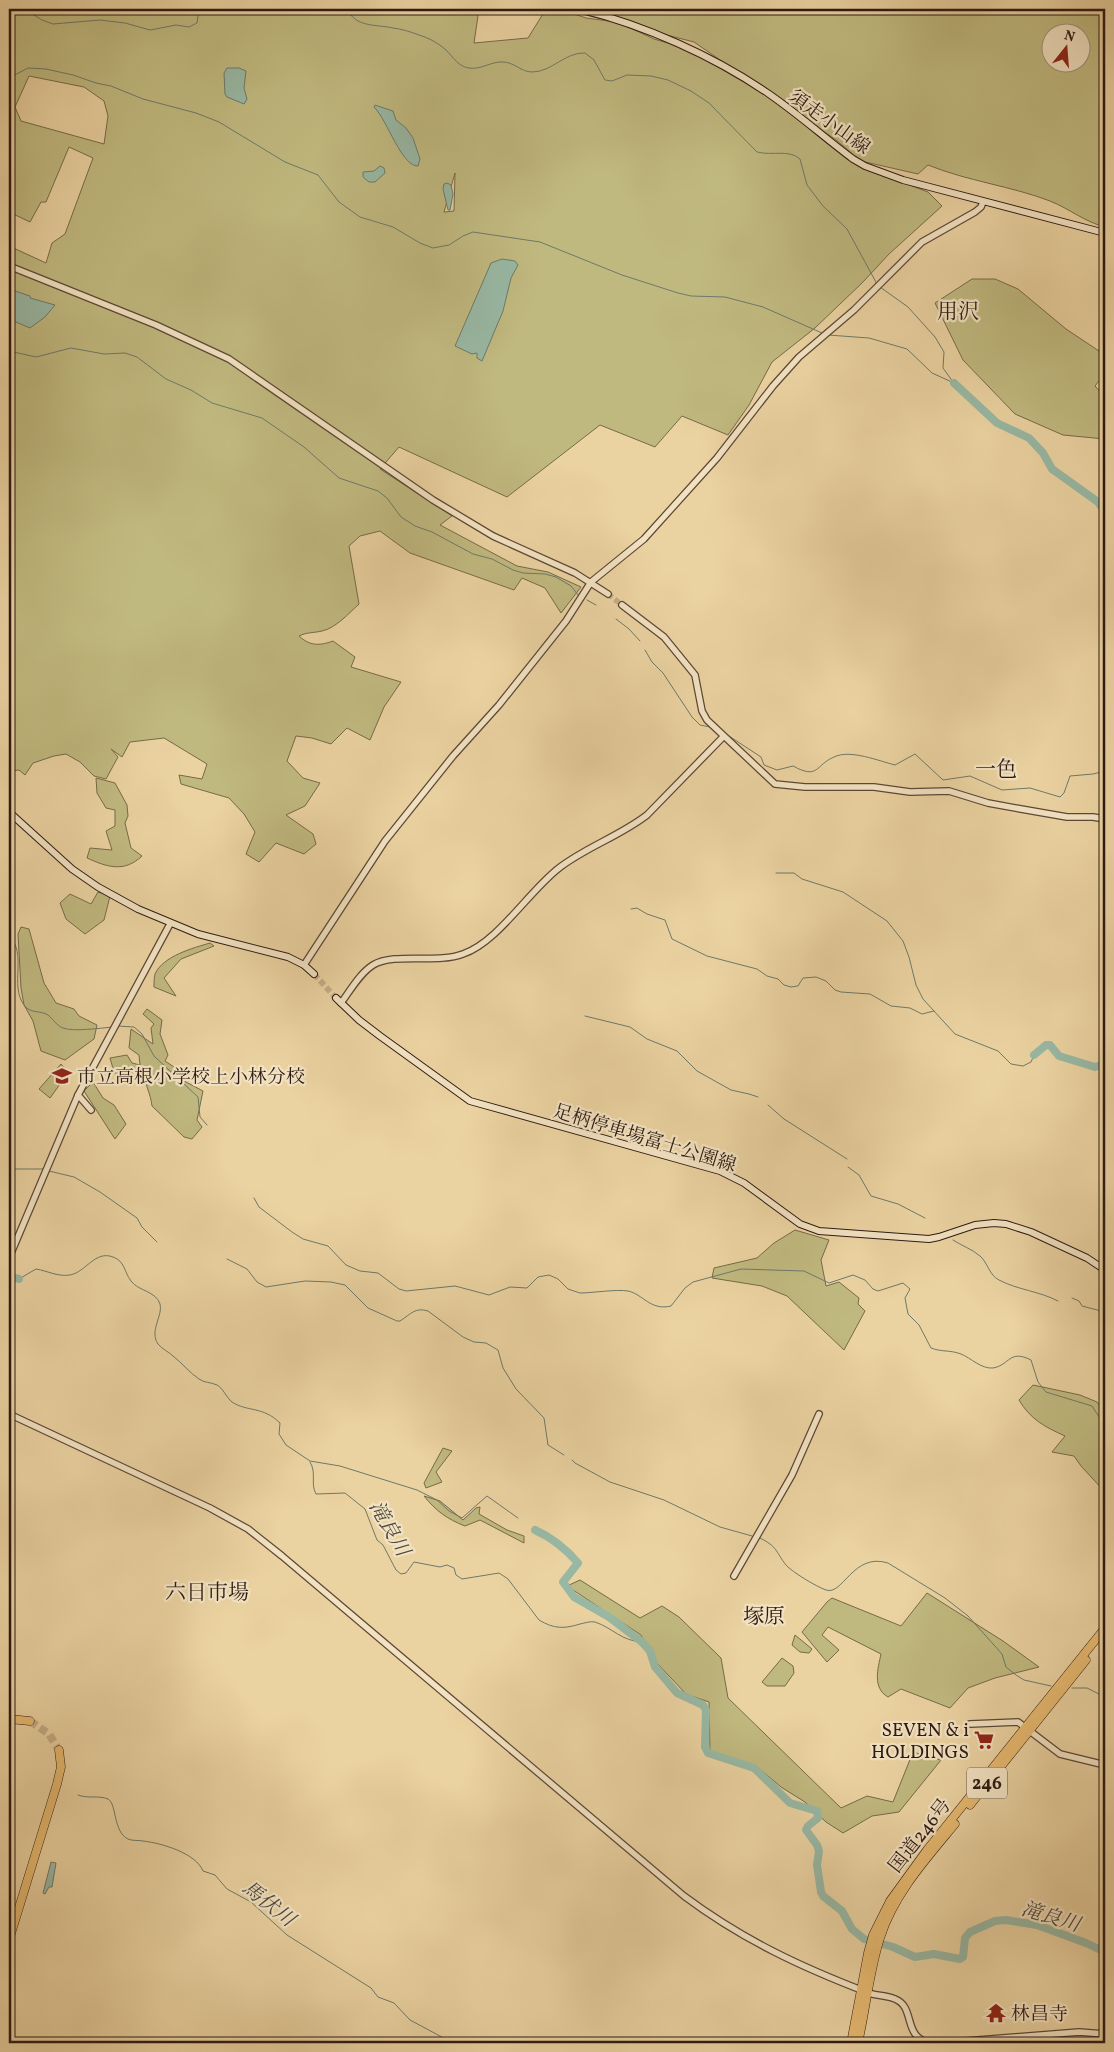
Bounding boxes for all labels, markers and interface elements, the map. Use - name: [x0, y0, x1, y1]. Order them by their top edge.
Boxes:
- north arrow: [1042, 22, 1092, 72]
- text: N: [1062, 26, 1077, 48]
- street label: 須走小山線: [783, 84, 875, 161]
- district label: 用沢: [937, 298, 979, 327]
- district label: 一色: [975, 756, 1017, 785]
- school or university icon: 市立高根小学校上小林分校: [51, 1065, 73, 1087]
- place label: 市立高根小学校上小林分校: [77, 1065, 305, 1091]
- street label: 足柄停車場富士公園線: [550, 1099, 739, 1179]
- water label: 滝良川: [361, 1496, 416, 1564]
- district label: 六日市場: [165, 1579, 249, 1608]
- district label: 塚原: [743, 1603, 785, 1632]
- place label: SEVEN & i HOLDINGS: [871, 1718, 969, 1766]
- supermarket icon: SEVEN & i HOLDINGS: [973, 1729, 995, 1751]
- road number: 246: [967, 1768, 1007, 1799]
- street label: 国道246号: [883, 1794, 958, 1879]
- water label: 馬伏川: [236, 1875, 302, 1935]
- water label: 滝良川: [1018, 1896, 1085, 1941]
- temple icon: 林昌寺: [985, 2002, 1007, 2024]
- place label: 林昌寺: [1011, 2002, 1068, 2028]

